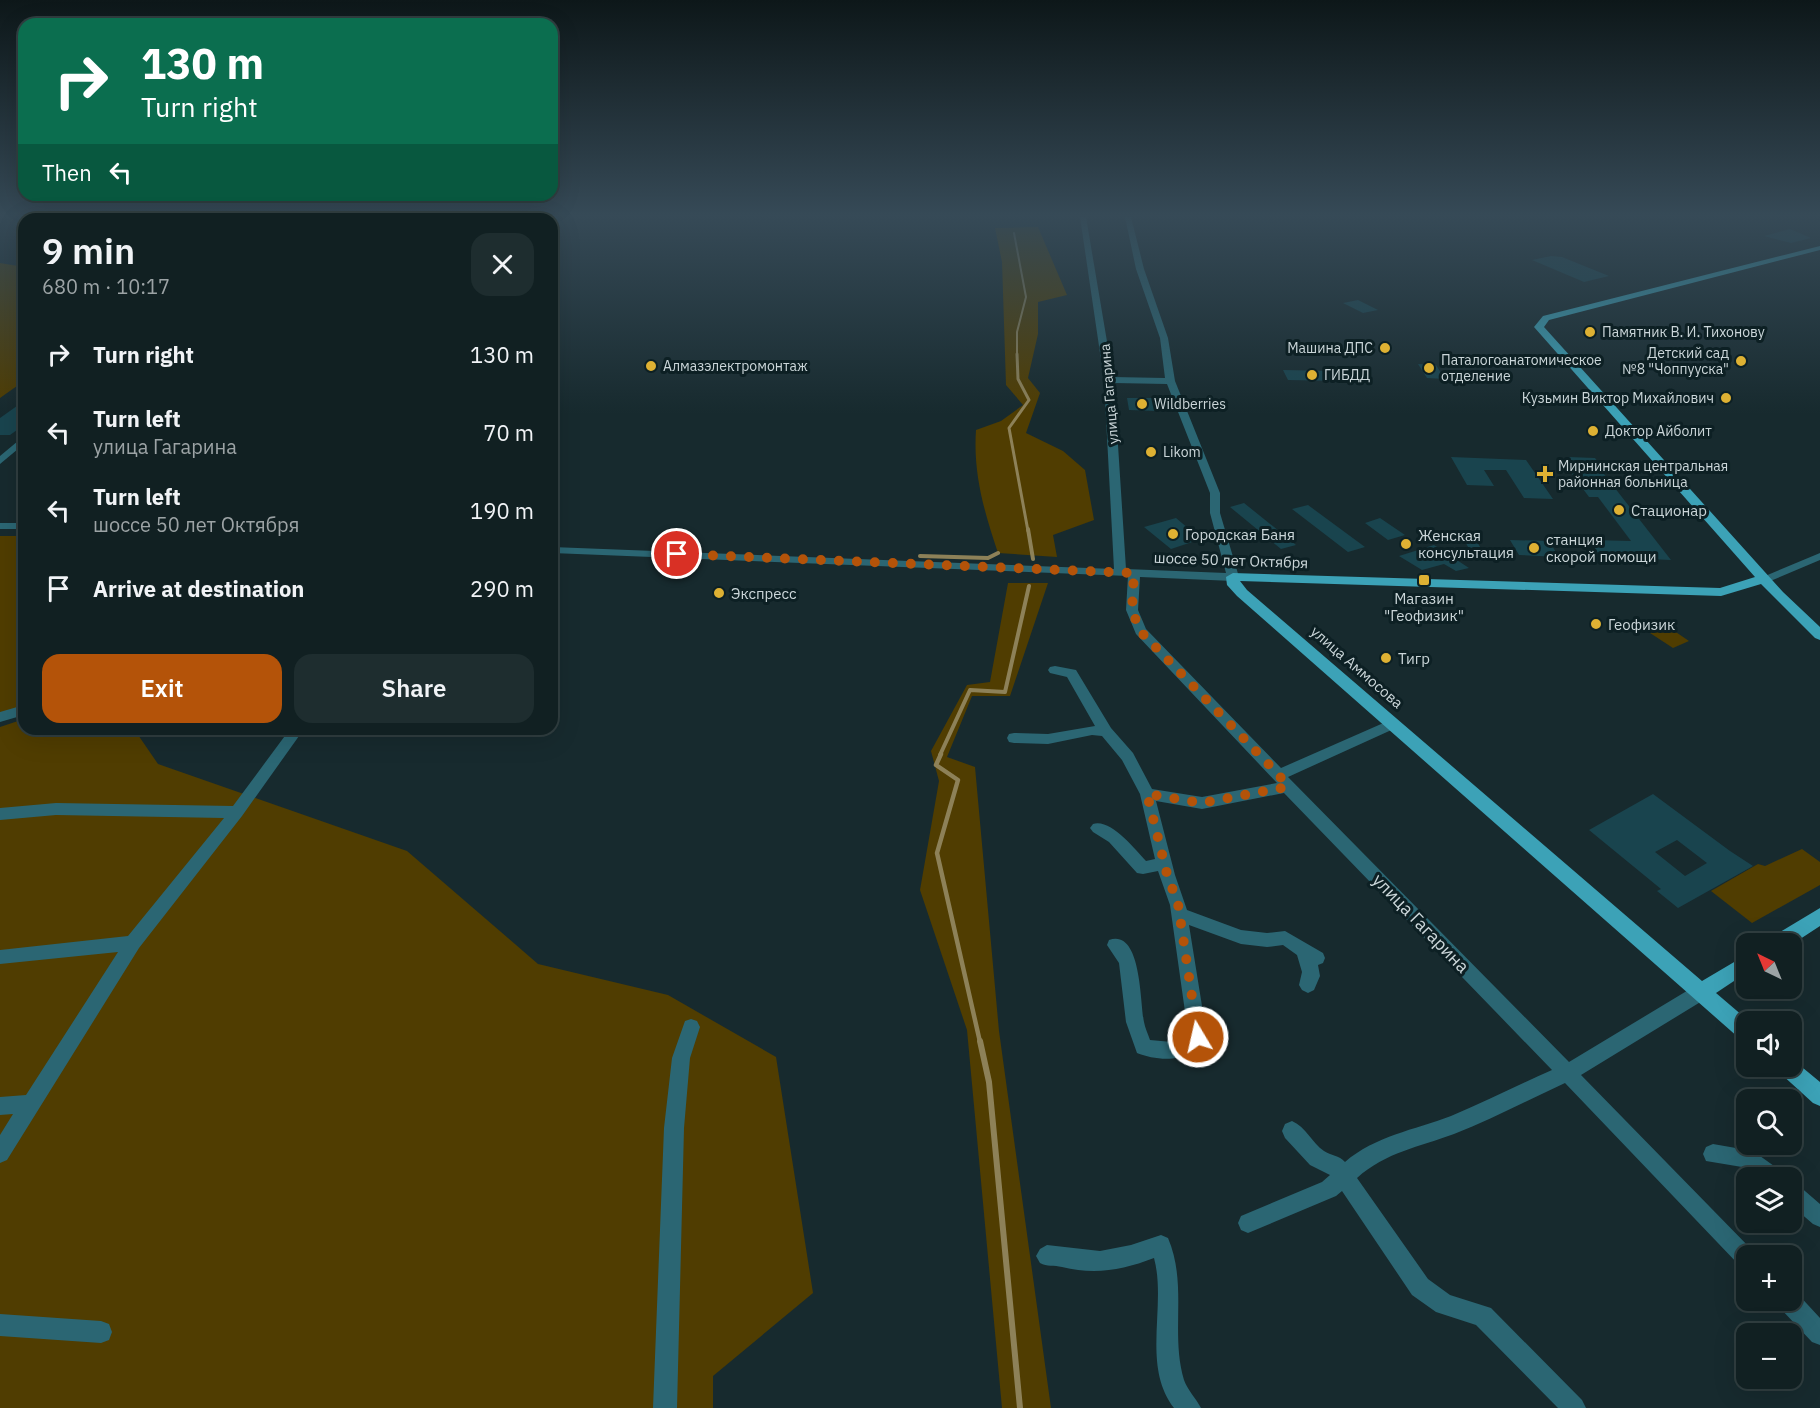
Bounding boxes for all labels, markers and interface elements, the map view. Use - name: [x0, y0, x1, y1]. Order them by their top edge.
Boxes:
- text: 130 m: [141, 36, 264, 91]
- icon: right: [42, 42, 120, 120]
- text: Turn right: [141, 89, 258, 124]
- icon: left: [104, 156, 137, 189]
- text: Then: [42, 158, 92, 187]
- text: 9 min: [42, 227, 135, 274]
- button: close: [471, 233, 534, 296]
- text: 680 m · 10:17: [42, 273, 170, 300]
- place label: Памятник В. И. Тихонову: [1602, 323, 1765, 341]
- marker: Памятник В. И. Тихонову: [1583, 325, 1597, 339]
- icon: right: [42, 338, 75, 371]
- place label: Машина ДПС: [1287, 339, 1373, 357]
- text: Turn right: [93, 340, 194, 369]
- text: 130 m: [470, 340, 534, 369]
- marker: Машина ДПС: [1378, 341, 1392, 355]
- street label: улица Гагарина: [1096, 343, 1122, 445]
- place label: Детский сад №8 "Чоппууска": [1622, 344, 1729, 378]
- place label: Паталогоанатомическое отделение: [1441, 351, 1602, 385]
- marker: Детский сад №8 "Чоппууска": [1734, 354, 1748, 368]
- place label: Алмазэлектромонтаж: [663, 357, 808, 375]
- marker: Алмазэлектромонтаж: [644, 359, 658, 373]
- marker: Паталогоанатомическое отделение: [1422, 361, 1436, 375]
- place label: ГИБДД: [1324, 366, 1370, 384]
- marker: ГИБДД: [1305, 368, 1319, 382]
- place label: Кузьмин Виктор Михайлович: [1522, 389, 1714, 407]
- marker: Кузьмин Виктор Михайлович: [1719, 391, 1733, 405]
- place label: Wildberries: [1154, 395, 1226, 413]
- marker: Wildberries: [1135, 397, 1149, 411]
- text: Turn left: [93, 404, 181, 433]
- icon: left: [42, 416, 75, 449]
- text: 70 m: [483, 418, 534, 447]
- place label: Доктор Айболит: [1605, 422, 1712, 440]
- marker: Доктор Айболит: [1586, 424, 1600, 438]
- text: улица Гагарина: [93, 433, 237, 460]
- place label: Likom: [1163, 443, 1201, 461]
- marker: Likom: [1144, 445, 1158, 459]
- place label: Мирнинская центральная районная больница: [1558, 457, 1728, 491]
- marker: Мирнинская центральная районная больница: [1536, 465, 1554, 483]
- text: Turn left: [93, 482, 181, 511]
- icon: left: [42, 494, 75, 527]
- text: 190 m: [470, 496, 534, 525]
- place label: Стационар: [1631, 501, 1707, 520]
- marker: Стационар: [1612, 503, 1626, 517]
- text: шоссе 50 лет Октября: [93, 511, 299, 538]
- place label: Городская Баня: [1185, 525, 1295, 544]
- place label: Женская консультация: [1418, 526, 1514, 562]
- marker: Городская Баня: [1166, 527, 1180, 541]
- pin: [651, 528, 702, 579]
- place label: станция скорой помощи: [1546, 530, 1656, 566]
- icon: arrive: [660, 537, 693, 570]
- marker: Женская консультация: [1399, 537, 1413, 551]
- marker: станция скорой помощи: [1527, 541, 1541, 555]
- street label: шоссе 50 лет Октября: [1153, 548, 1309, 572]
- icon: arrive: [42, 572, 75, 605]
- marker: Магазин "Геофизик": [1417, 573, 1431, 587]
- text: Arrive at destination: [93, 574, 304, 603]
- text: 290 m: [470, 574, 534, 603]
- place label: Экспресс: [731, 584, 797, 603]
- marker: Экспресс: [712, 586, 726, 600]
- place label: Магазин "Геофизик": [1384, 589, 1464, 625]
- place label: Геофизик: [1608, 615, 1675, 634]
- marker: Геофизик: [1589, 617, 1603, 631]
- street label: улица Аммосова: [1307, 622, 1407, 712]
- place label: Тигр: [1398, 649, 1430, 668]
- marker: Тигр: [1379, 651, 1393, 665]
- button: Exit: [42, 654, 282, 723]
- button: Share: [294, 654, 534, 723]
- street label: улица Гагарина: [1368, 868, 1475, 978]
- north arrow: [1736, 933, 1802, 999]
- map controls: [1736, 933, 1802, 1389]
- position arrow: [1166, 1005, 1230, 1069]
- button: sound: [1736, 1011, 1802, 1077]
- button: search: [1736, 1089, 1802, 1155]
- button: layers: [1736, 1167, 1802, 1233]
- button: +: [1736, 1245, 1802, 1311]
- button: −: [1736, 1323, 1802, 1389]

